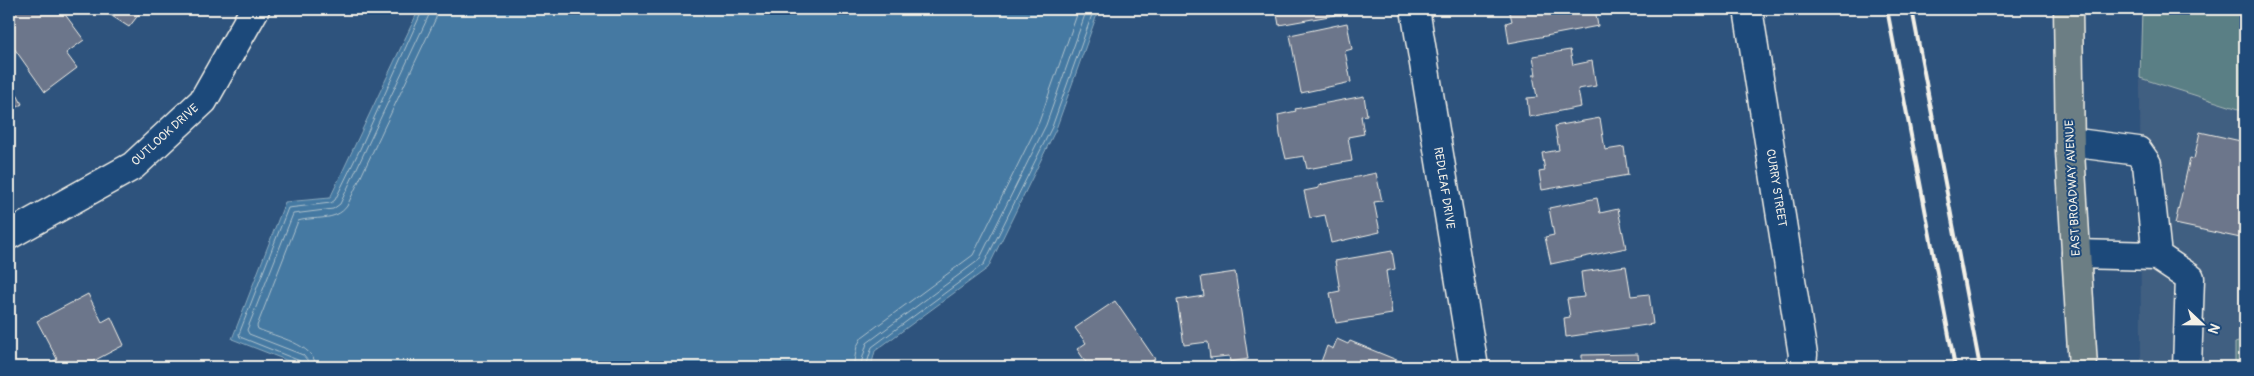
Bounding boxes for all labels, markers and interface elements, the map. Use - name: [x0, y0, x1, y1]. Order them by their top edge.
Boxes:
- street label: OUTLOOK DRIVE: [128, 101, 202, 169]
- street label: EAST BROADWAY AVENUE: [2062, 120, 2084, 256]
- street label: REDLEAF DRIVE: [1430, 146, 1458, 230]
- street label: CURRY STREET: [1762, 148, 1790, 228]
- north arrow: [2176, 298, 2226, 348]
- text: N: [2204, 321, 2223, 336]

